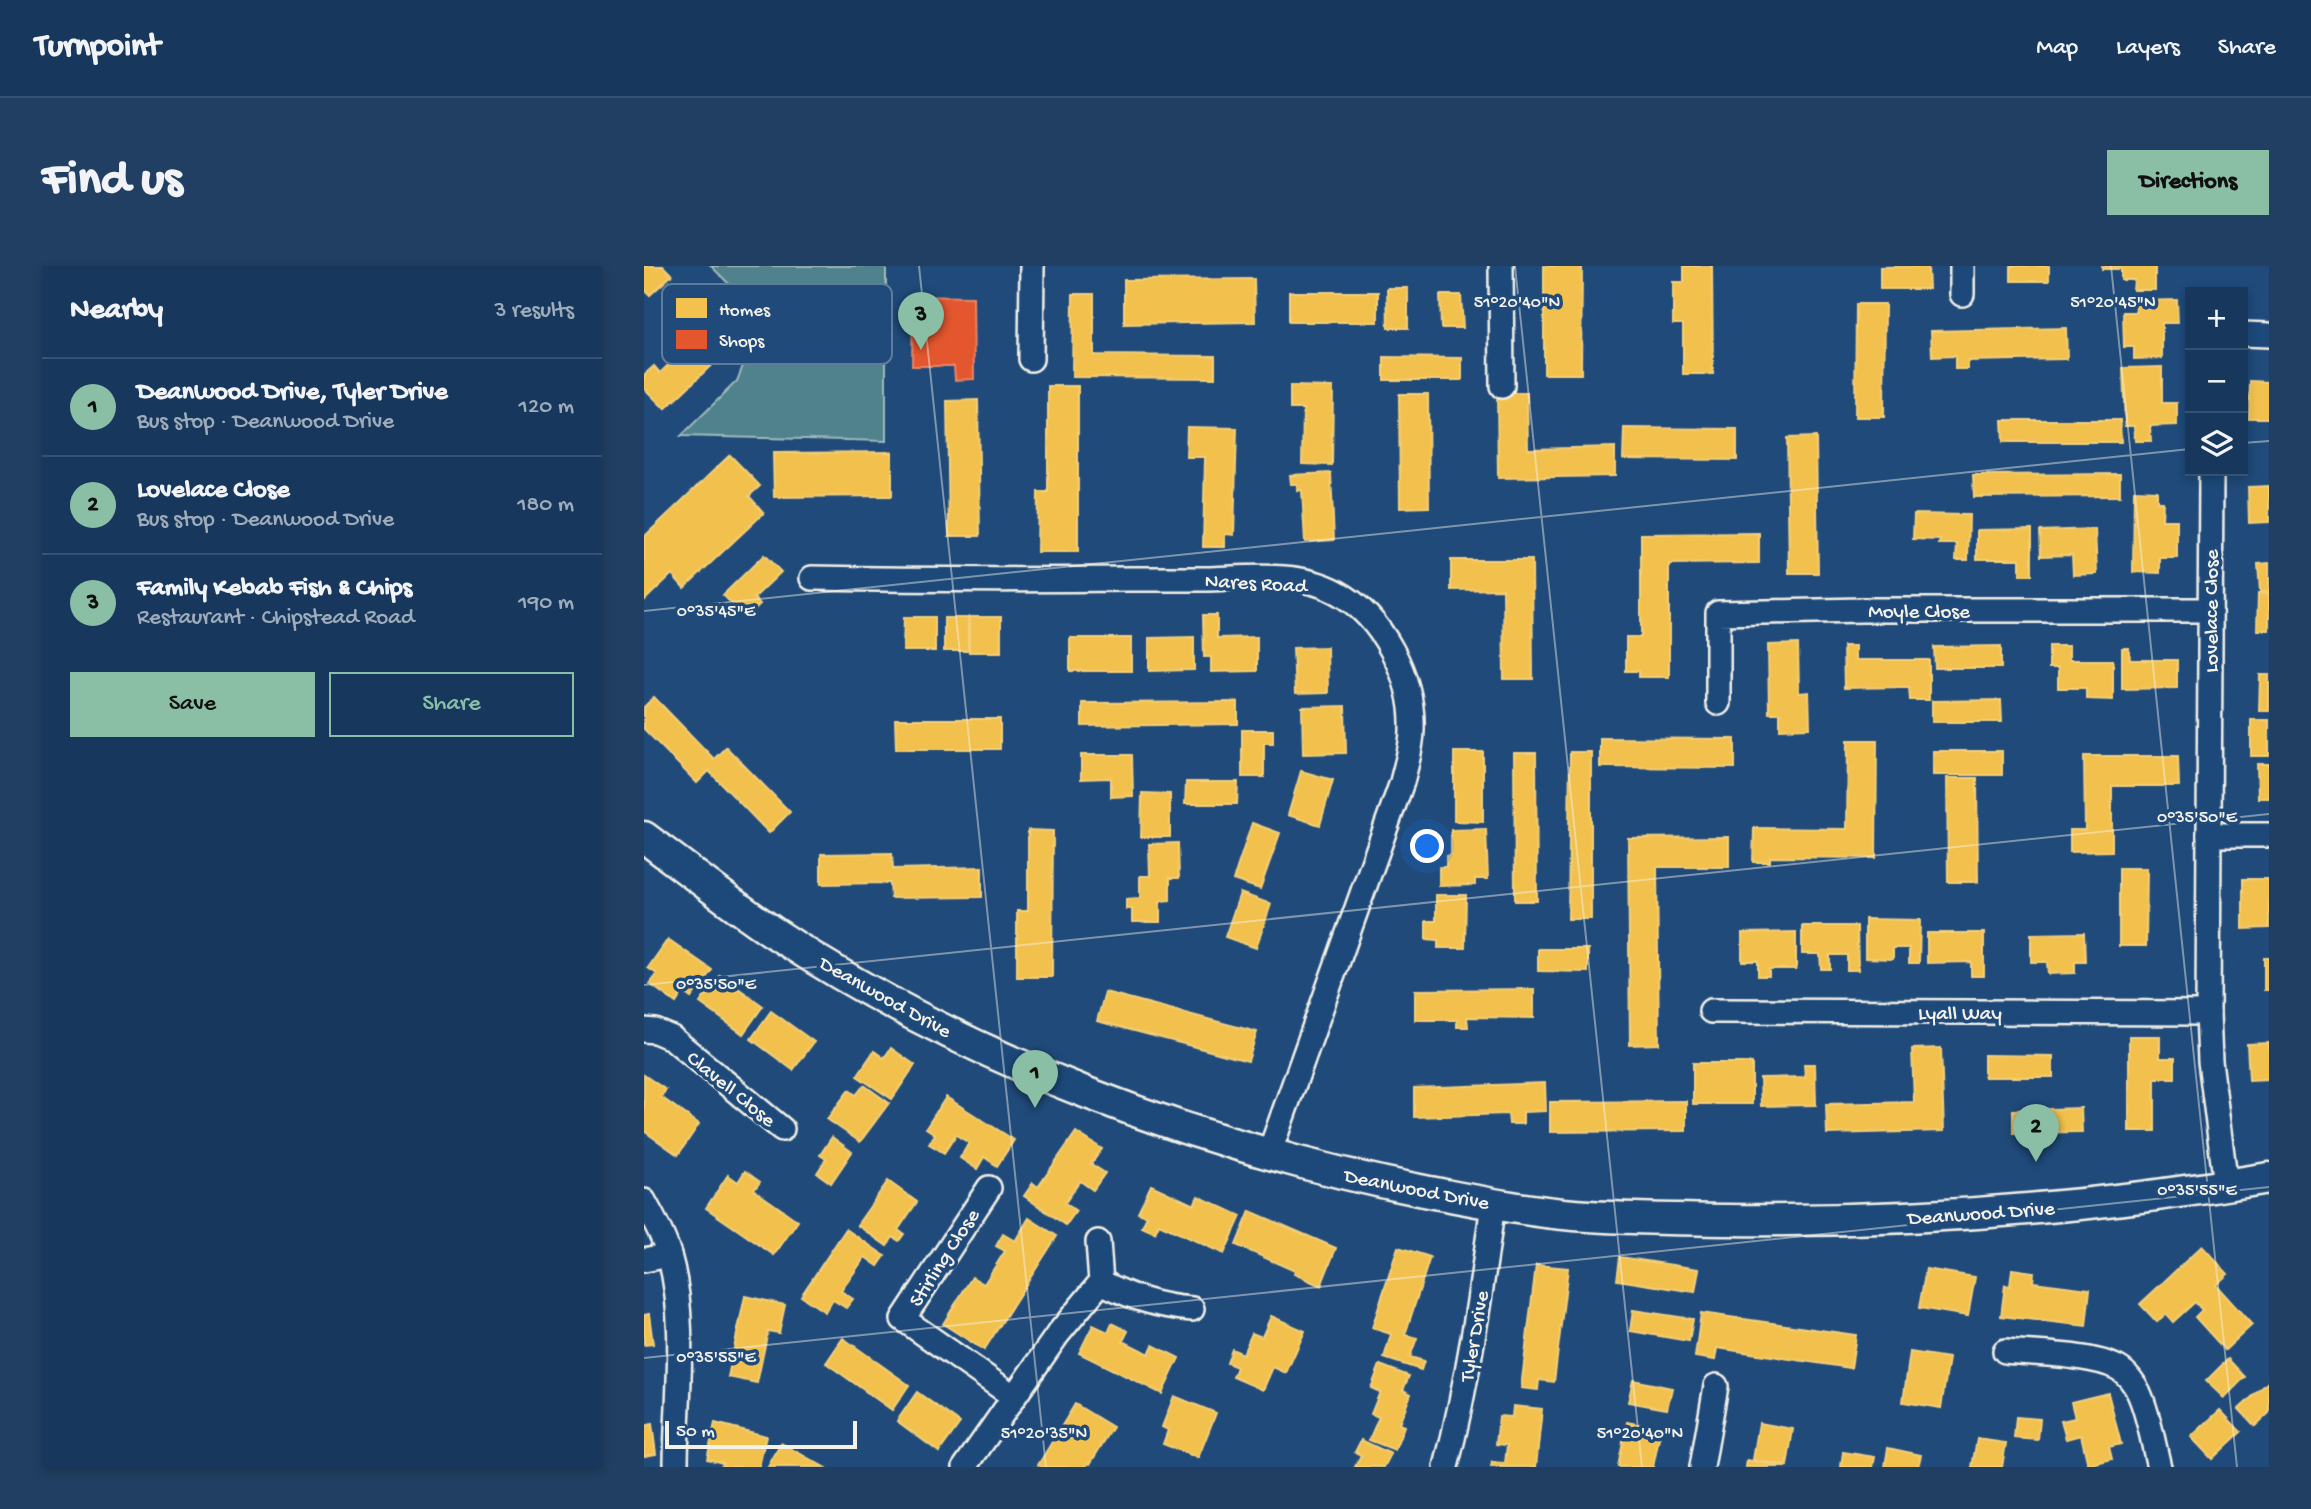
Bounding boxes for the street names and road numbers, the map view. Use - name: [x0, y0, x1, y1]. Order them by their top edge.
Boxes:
- street label: Lovelace Close: [2201, 548, 2226, 673]
- street label: Nares Road: [1204, 570, 1309, 601]
- street label: Moyle Close: [1868, 601, 1971, 626]
- street label: Deanwood Drive: [812, 951, 956, 1046]
- street label: Lyall Way: [1918, 1003, 2002, 1028]
- street label: Clavell Close: [680, 1047, 780, 1135]
- street label: Deanwood Drive: [1340, 1165, 1492, 1218]
- street label: Deanwood Drive: [1905, 1198, 2057, 1233]
- street label: Stirling Close: [905, 1204, 988, 1313]
- street label: Tyler Drive: [1456, 1288, 1497, 1385]

